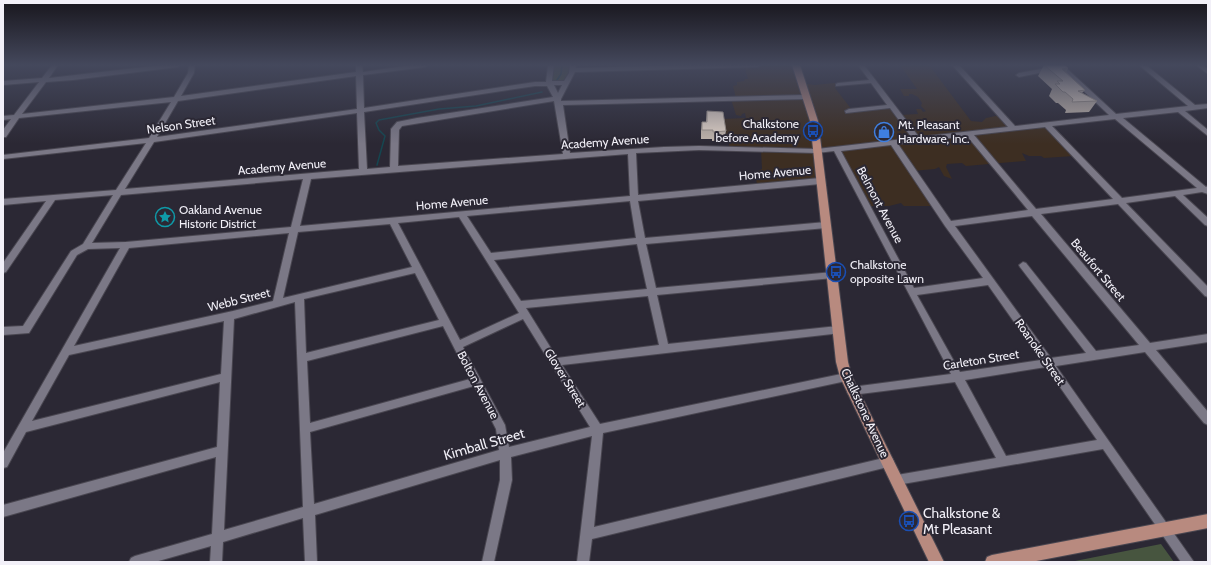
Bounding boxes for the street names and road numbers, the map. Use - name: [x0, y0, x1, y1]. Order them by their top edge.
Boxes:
- street label: Nelson Street: [146, 112, 216, 137]
- street label: Academy Avenue: [560, 131, 650, 152]
- street label: Academy Avenue: [237, 155, 327, 178]
- street label: Home Avenue: [738, 162, 812, 183]
- street label: Belmont Avenue: [854, 164, 907, 246]
- street label: Home Avenue: [415, 192, 489, 213]
- street label: Beaufort Street: [1068, 235, 1129, 304]
- street label: Webb Street: [206, 285, 272, 315]
- street label: Roanoke Street: [1012, 316, 1069, 388]
- street label: Glover Street: [541, 346, 589, 410]
- street label: Carleton Street: [942, 346, 1020, 373]
- street label: Bolton Avenue: [454, 348, 503, 421]
- street label: Chalkstone Avenue: [838, 366, 893, 460]
- street label: Kimball Street: [441, 424, 527, 464]

